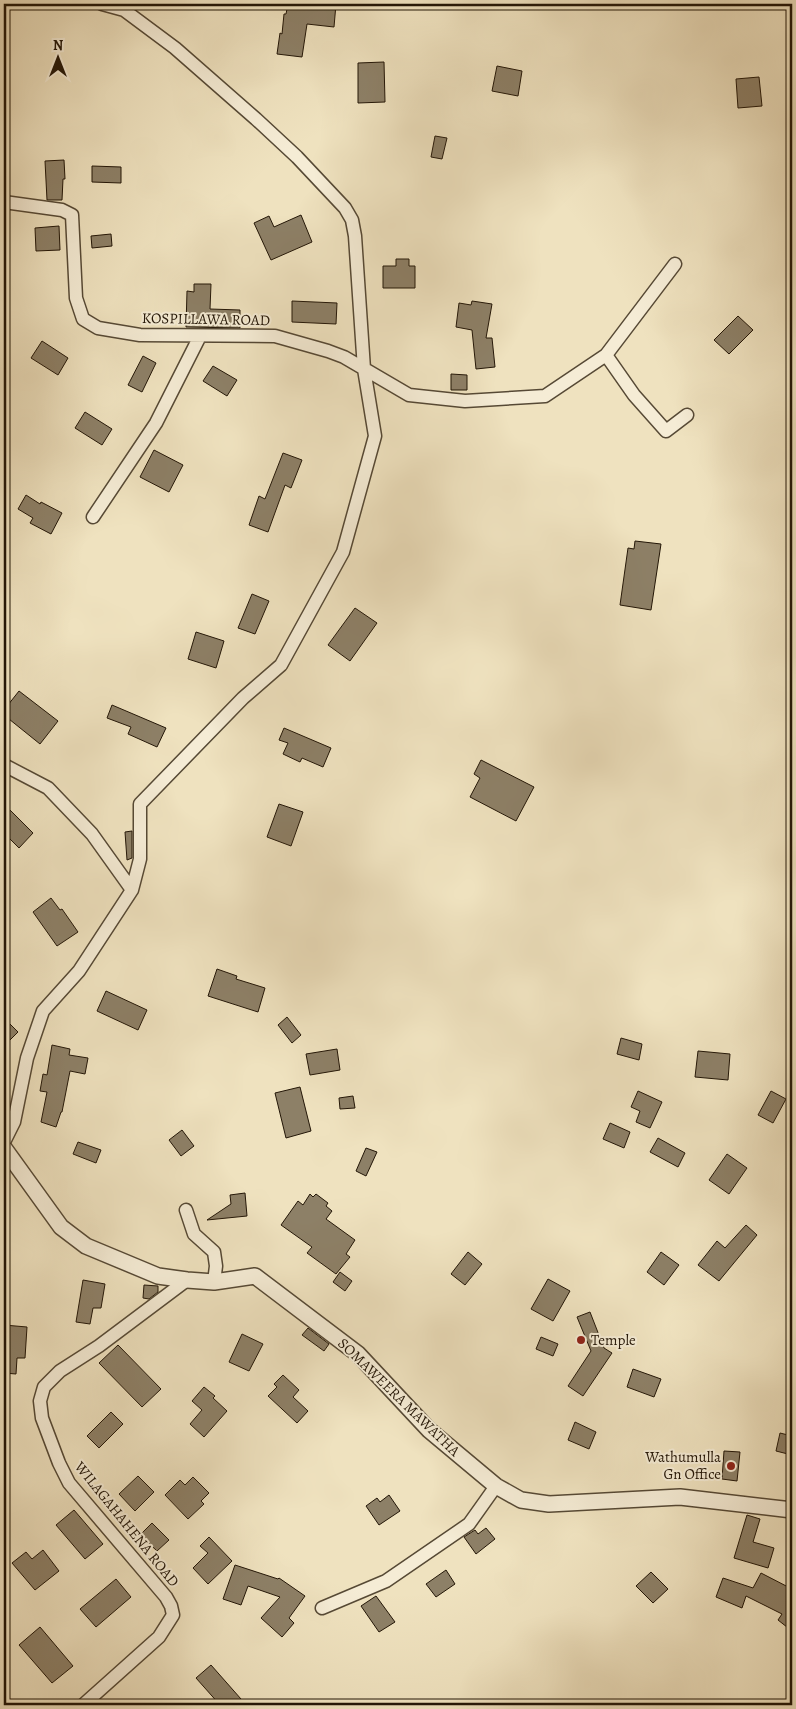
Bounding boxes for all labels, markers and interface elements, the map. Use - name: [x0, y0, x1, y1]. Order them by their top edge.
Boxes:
- north arrow: [32, 32, 82, 82]
- text: N: [53, 36, 63, 55]
- street label: KOSPILLAWA ROAD: [142, 308, 270, 330]
- place label: Temple: [591, 1330, 636, 1350]
- street label: SOMAWEERA MAWATHA: [334, 1333, 465, 1461]
- marker: Temple: [575, 1334, 587, 1346]
- place label: Wathumulla Gn Office: [644, 1447, 721, 1484]
- street label: WILAGAHAHENA ROAD: [70, 1456, 184, 1591]
- marker: Wathumulla Gn Office: [725, 1460, 737, 1472]

